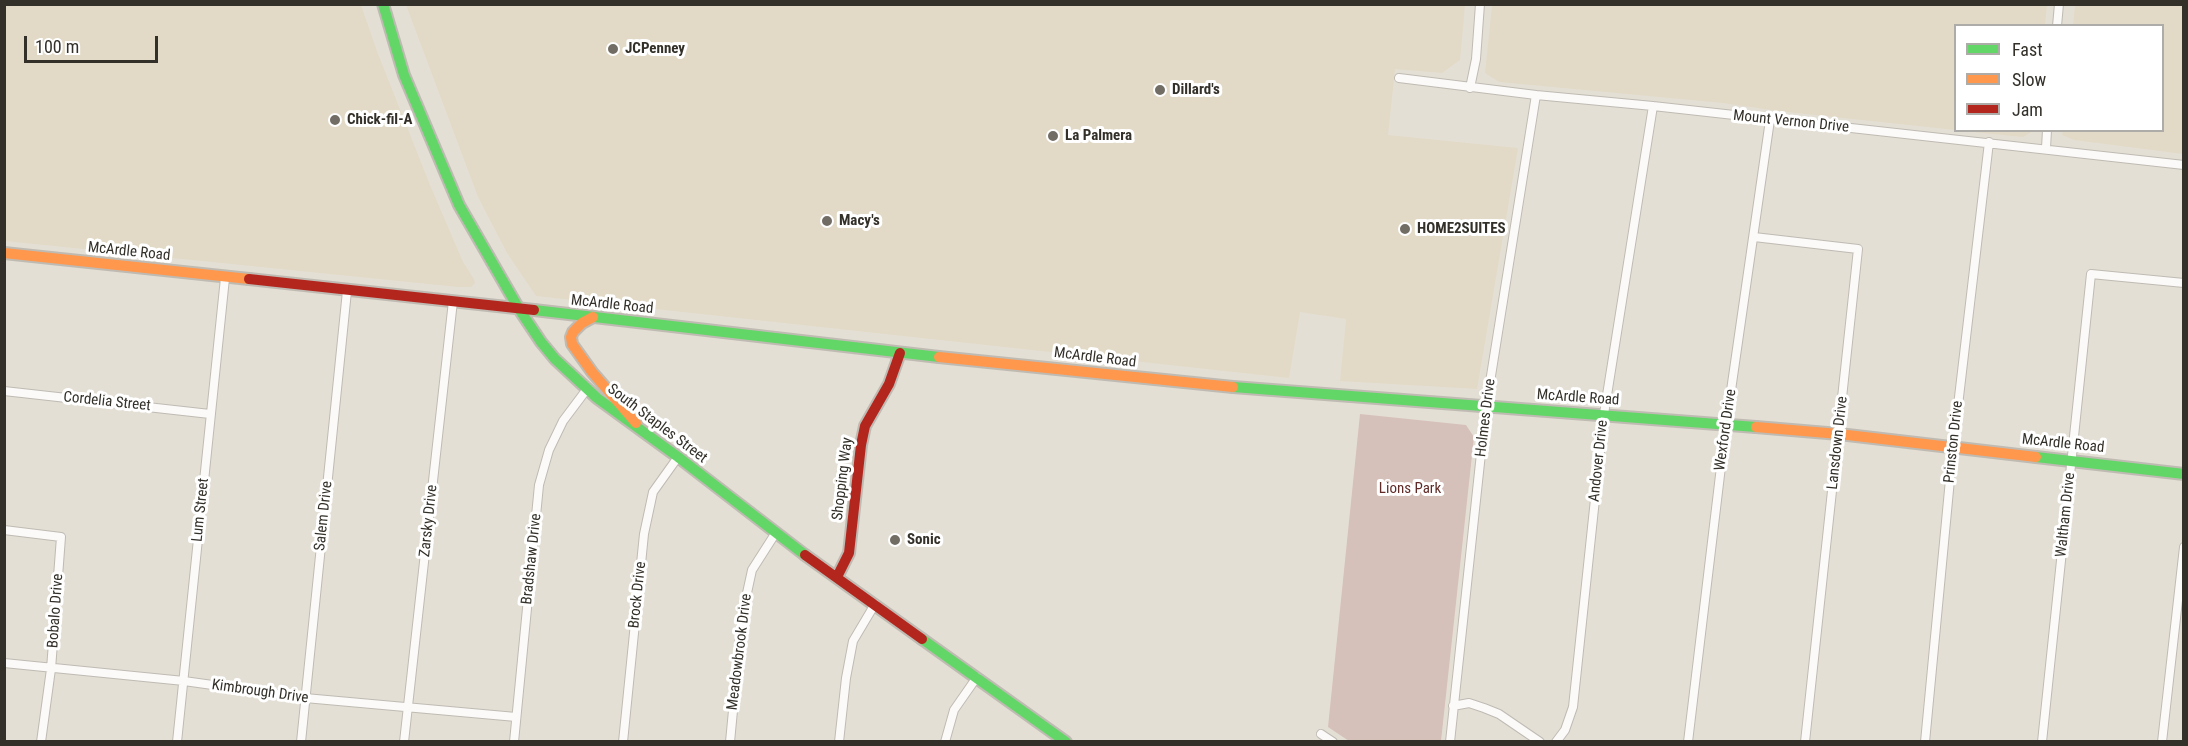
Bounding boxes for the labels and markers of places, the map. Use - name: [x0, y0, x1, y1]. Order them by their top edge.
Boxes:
- place label: JCPenney: [625, 40, 685, 58]
- marker: JCPenney: [606, 42, 620, 56]
- place label: Dillard's: [1172, 81, 1220, 99]
- marker: Dillard's: [1153, 83, 1167, 97]
- place label: Chick-fil-A: [347, 111, 413, 129]
- marker: Chick-fil-A: [328, 113, 342, 127]
- place label: La Palmera: [1065, 127, 1132, 145]
- marker: La Palmera: [1046, 129, 1060, 143]
- place label: Macy's: [839, 212, 880, 230]
- marker: Macy's: [820, 214, 834, 228]
- place label: HOME2SUITES: [1417, 220, 1506, 238]
- marker: HOME2SUITES: [1398, 222, 1412, 236]
- place label: Sonic: [907, 531, 941, 549]
- marker: Sonic: [888, 533, 902, 547]

